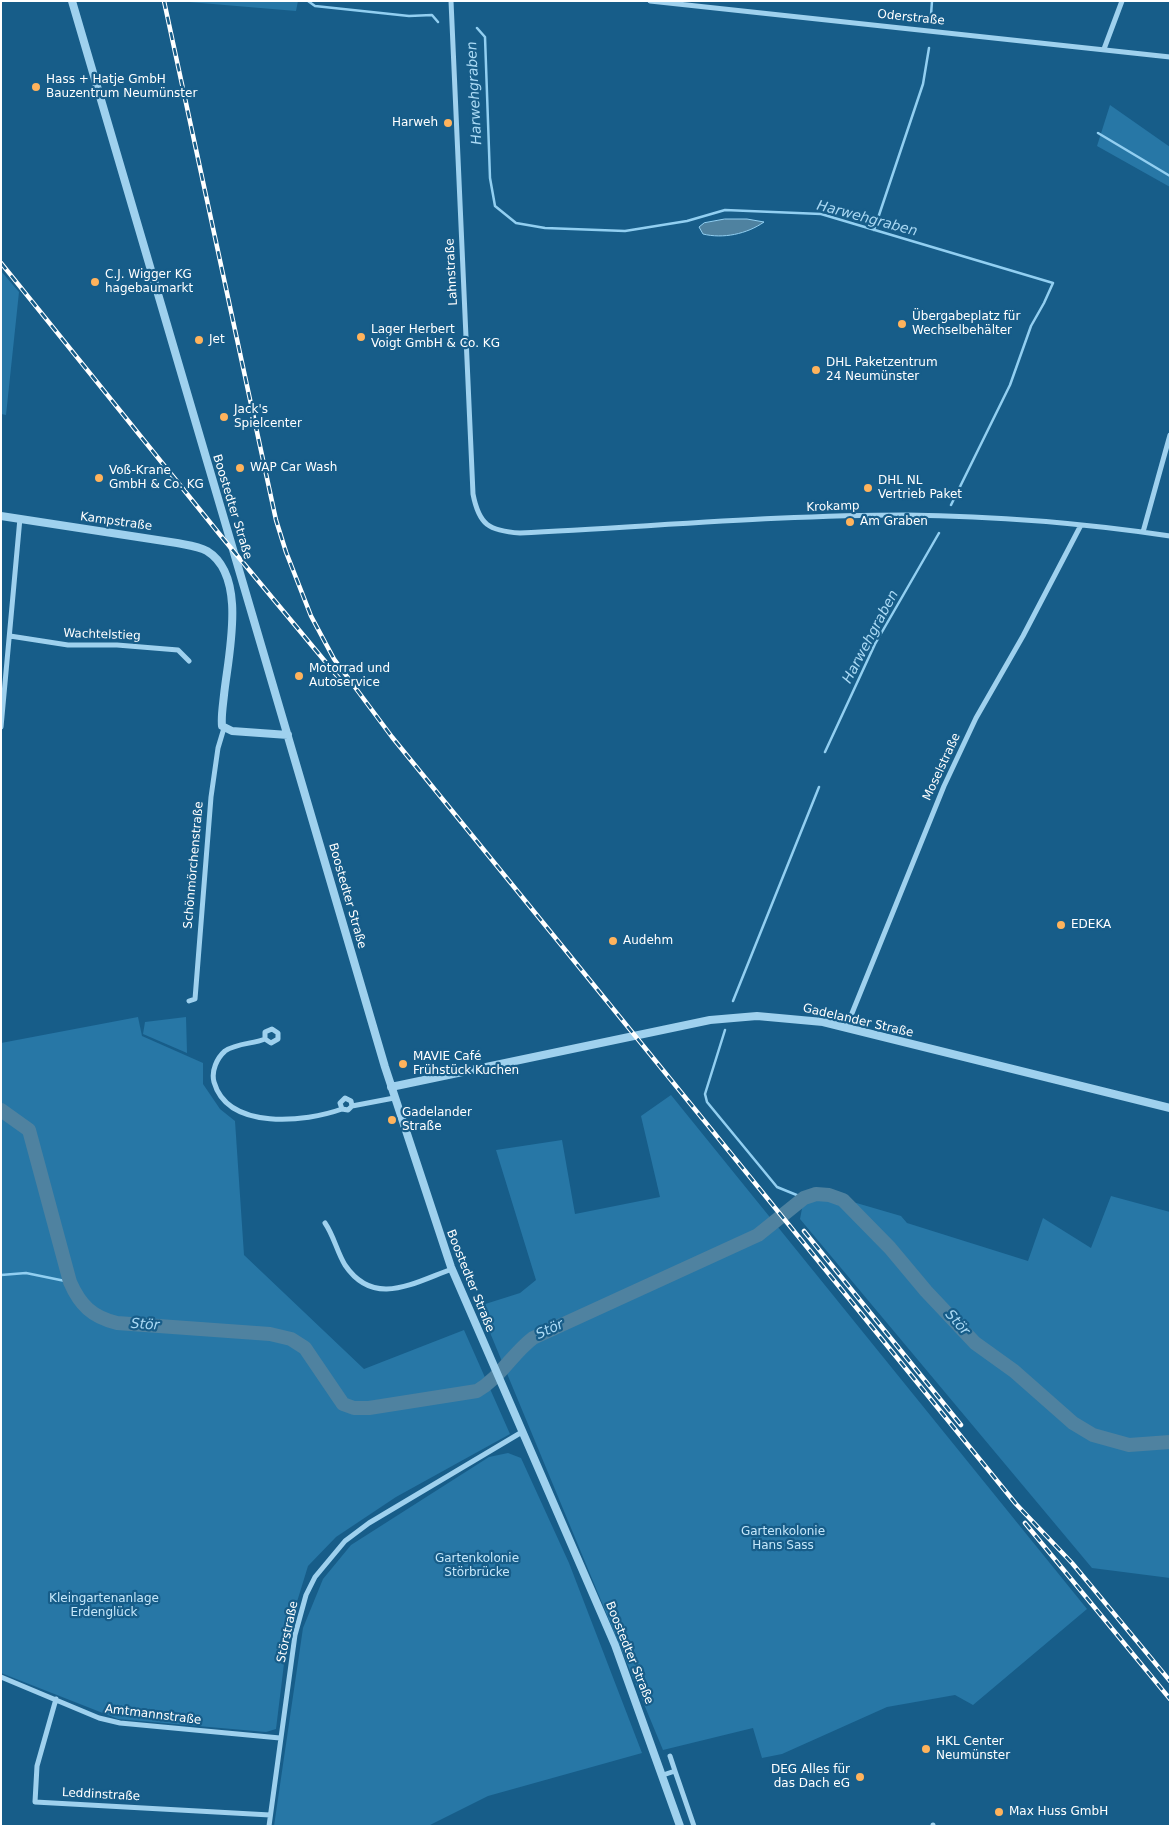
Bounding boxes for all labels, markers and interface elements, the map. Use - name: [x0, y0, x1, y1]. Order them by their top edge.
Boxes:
- street label: Oderstraße: [877, 7, 945, 29]
- water label: Harwehgraben: [464, 41, 486, 145]
- place label: Hass + Hatje GmbH Bauzentrum Neumünster: [46, 73, 197, 101]
- marker: Hass + Hatje GmbH Bauzentrum Neumünster: [30, 81, 42, 93]
- place label: Harweh: [392, 116, 438, 130]
- marker: Harweh: [442, 117, 454, 129]
- water label: Harwehgraben: [815, 198, 919, 240]
- street label: Lahnstraße: [443, 238, 461, 306]
- place label: C.J. Wigger KG hagebaumarkt: [105, 268, 193, 296]
- marker: C.J. Wigger KG hagebaumarkt: [89, 276, 101, 288]
- place label: Übergabeplatz für Wechselbehälter: [912, 310, 1020, 338]
- marker: Übergabeplatz für Wechselbehälter: [896, 318, 908, 330]
- place label: Lager Herbert Voigt GmbH & Co. KG: [371, 323, 500, 351]
- marker: Lager Herbert Voigt GmbH & Co. KG: [355, 331, 367, 343]
- place label: Jet: [209, 333, 225, 347]
- marker: Jet: [193, 334, 205, 346]
- place label: DHL Paketzentrum 24 Neumünster: [826, 356, 938, 384]
- marker: DHL Paketzentrum 24 Neumünster: [810, 364, 822, 376]
- place label: Jack's Spielcenter: [234, 403, 302, 431]
- marker: Jack's Spielcenter: [218, 411, 230, 423]
- street label: Boostedter Straße: [209, 453, 255, 561]
- place label: WAP Car Wash: [250, 461, 337, 475]
- marker: WAP Car Wash: [234, 462, 246, 474]
- place label: Voß-Krane GmbH & Co. KG: [109, 464, 204, 492]
- marker: Voß-Krane GmbH & Co. KG: [93, 472, 105, 484]
- place label: DHL NL Vertrieb Paket: [878, 474, 962, 502]
- marker: DHL NL Vertrieb Paket: [862, 482, 874, 494]
- street label: Krokamp: [806, 499, 860, 515]
- street label: Kampstraße: [79, 510, 153, 534]
- place label: Am Graben: [860, 515, 928, 529]
- marker: Am Graben: [844, 516, 856, 528]
- water label: Harwehgraben: [839, 587, 903, 687]
- street label: Wachtelstieg: [63, 626, 141, 644]
- place label: Motorrad und Autoservice: [309, 662, 390, 690]
- marker: Motorrad und Autoservice: [293, 670, 305, 682]
- street label: Moselstraße: [920, 731, 964, 803]
- street label: Schönmörchenstraße: [181, 801, 207, 929]
- street label: Boostedter Straße: [325, 842, 369, 950]
- place label: EDEKA: [1071, 918, 1111, 932]
- marker: EDEKA: [1055, 919, 1067, 931]
- place label: Audehm: [623, 934, 673, 948]
- marker: Audehm: [607, 935, 619, 947]
- street label: Gadelander Straße: [801, 1001, 915, 1041]
- place label: MAVIE Café Frühstück Kuchen: [413, 1050, 519, 1078]
- marker: MAVIE Café Frühstück Kuchen: [397, 1058, 409, 1070]
- place label: Gadelander Straße: [402, 1106, 472, 1134]
- marker: Gadelander Straße: [386, 1114, 398, 1126]
- street label: Boostedter Straße: [443, 1228, 497, 1334]
- water label: Stör: [941, 1307, 973, 1339]
- water label: Stör: [130, 1316, 160, 1334]
- water label: Stör: [533, 1316, 567, 1344]
- park label: Gartenkolonie Hans Sass: [741, 1525, 825, 1553]
- park label: Gartenkolonie Störbrücke: [435, 1552, 519, 1580]
- park label: Kleingartenanlage Erdenglück: [49, 1592, 159, 1620]
- street label: Störstraße: [274, 1600, 302, 1664]
- street label: Boostedter Straße: [602, 1600, 656, 1706]
- street label: Amtmannstraße: [104, 1702, 202, 1728]
- place label: HKL Center Neumünster: [936, 1735, 1010, 1763]
- marker: HKL Center Neumünster: [920, 1743, 932, 1755]
- place label: DEG Alles für das Dach eG: [771, 1763, 850, 1791]
- marker: DEG Alles für das Dach eG: [854, 1771, 866, 1783]
- street label: Leddinstraße: [62, 1786, 140, 1804]
- place label: Max Huss GmbH: [1009, 1805, 1108, 1819]
- marker: Max Huss GmbH: [993, 1806, 1005, 1818]

